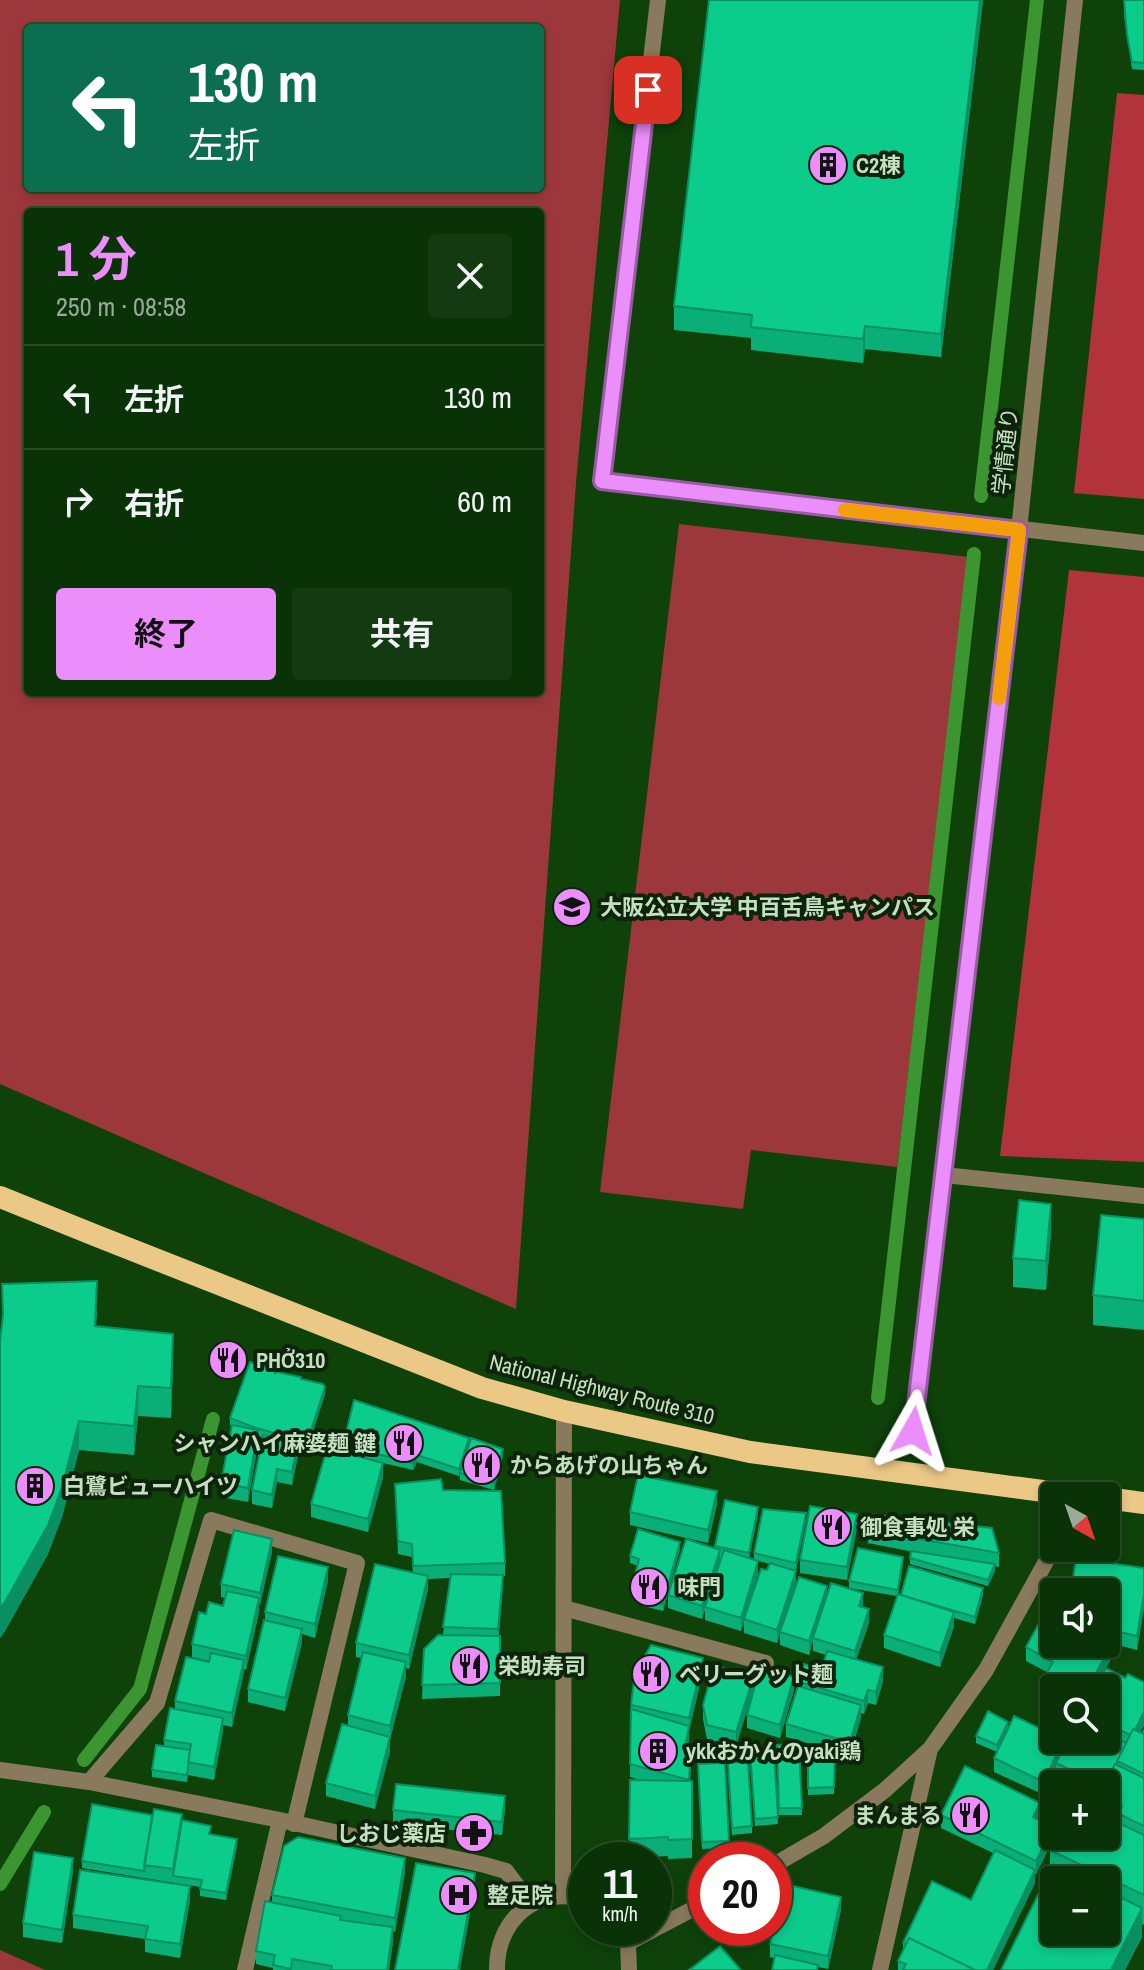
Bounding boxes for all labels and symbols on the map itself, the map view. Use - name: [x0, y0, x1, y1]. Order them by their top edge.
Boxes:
- pin: [614, 56, 682, 124]
- building icon: C2棟: [807, 144, 849, 186]
- place label: C2棟: [856, 150, 901, 180]
- street label: 学情通り: [985, 406, 1025, 496]
- school or university icon: 大阪公立大学 中百舌鳥キャンパス: [551, 886, 593, 928]
- place label: 大阪公立大学 中百舌鳥キャンパス: [600, 892, 935, 922]
- restaurant icon: PHỞ310: [207, 1339, 249, 1381]
- place label: PHỞ310: [256, 1345, 325, 1375]
- street label: National Highway Route 310: [486, 1347, 718, 1431]
- position arrow: [871, 1389, 955, 1473]
- restaurant icon: シャンハイ麻婆麺 鍵: [383, 1422, 425, 1464]
- place label: シャンハイ麻婆麺 鍵: [173, 1428, 376, 1458]
- restaurant icon: からあげの山ちゃん: [461, 1444, 503, 1486]
- place label: からあげの山ちゃん: [510, 1450, 708, 1480]
- building icon: 白鷺ビューハイツ: [14, 1465, 56, 1507]
- place label: 白鷺ビューハイツ: [63, 1471, 238, 1501]
- north arrow: [1040, 1482, 1120, 1562]
- restaurant icon: 御食事処 栄: [811, 1506, 853, 1548]
- place label: 御食事処 栄: [860, 1512, 975, 1542]
- restaurant icon: 味門: [628, 1566, 670, 1608]
- place label: 味門: [677, 1572, 721, 1602]
- restaurant icon: 栄助寿司: [449, 1645, 491, 1687]
- place label: 栄助寿司: [498, 1651, 586, 1681]
- restaurant icon: ベリーグット麺: [630, 1653, 672, 1695]
- place label: ベリーグット麺: [679, 1659, 833, 1689]
- building icon: ykkおかんのyaki鶏: [637, 1730, 679, 1772]
- place label: ykkおかんのyaki鶏: [686, 1736, 861, 1766]
- restaurant icon: まんまる: [949, 1794, 991, 1836]
- place label: まんまる: [854, 1800, 942, 1830]
- pharmacy icon: しおじ薬店: [453, 1812, 495, 1854]
- place label: しおじ薬店: [336, 1818, 446, 1848]
- speed limit sign: 20: [688, 1842, 792, 1946]
- hospital icon: 整足院: [438, 1874, 480, 1916]
- place label: 整足院: [487, 1880, 553, 1910]

